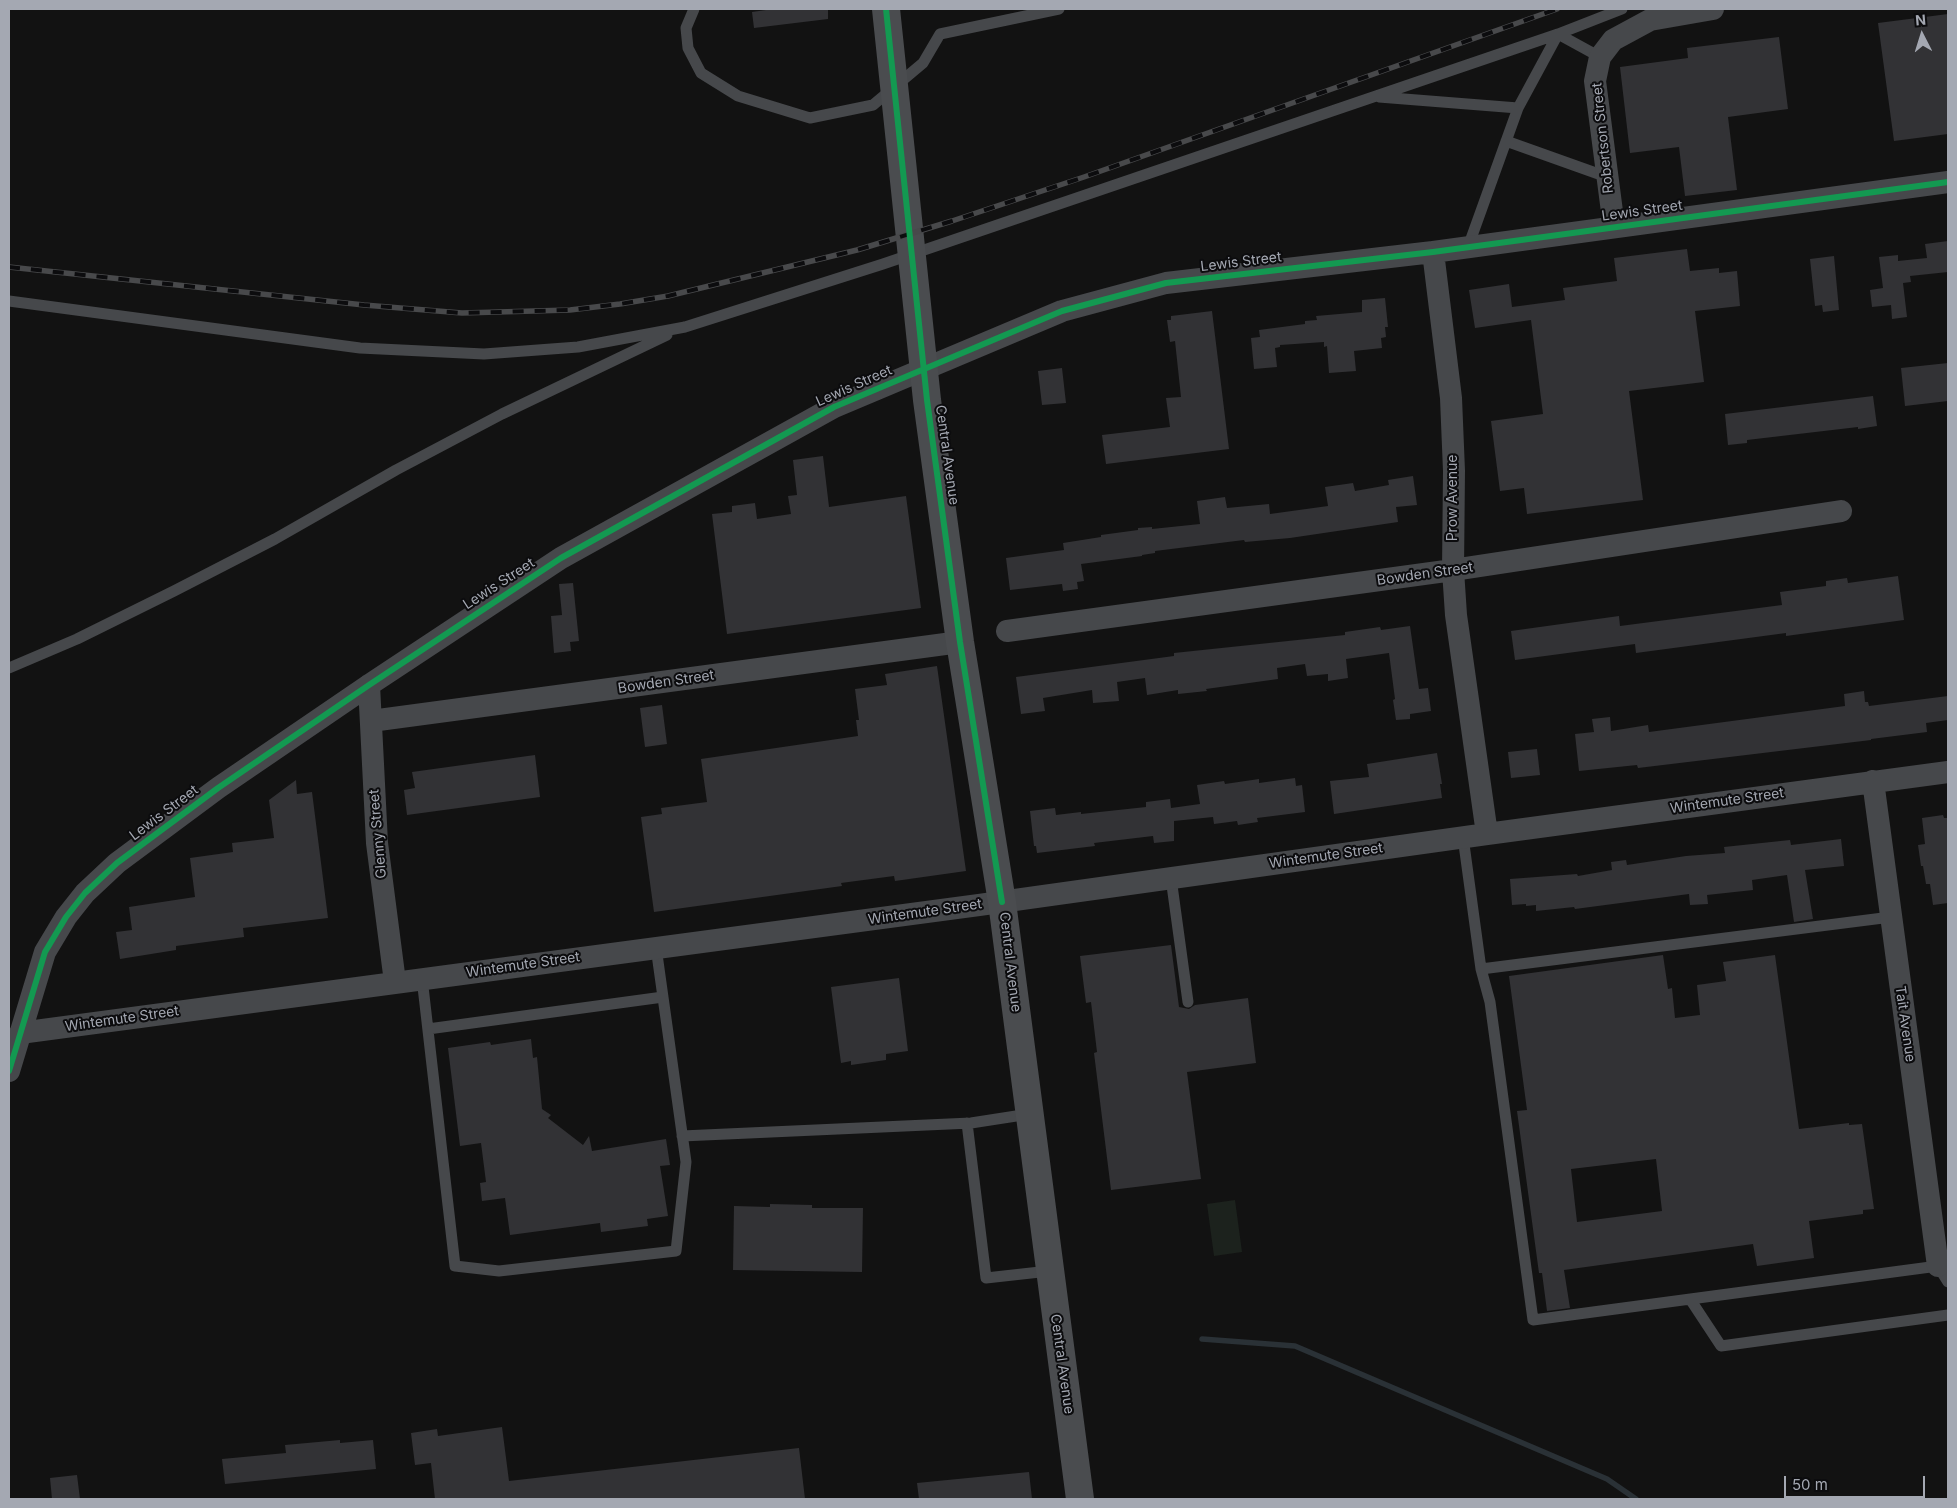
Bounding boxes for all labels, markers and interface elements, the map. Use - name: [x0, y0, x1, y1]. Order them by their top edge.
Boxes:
- north arrow: [1897, 10, 1947, 60]
- text: N: [1915, 11, 1927, 28]
- street label: Robertson Street: [1589, 82, 1617, 194]
- street label: Lewis Street: [1600, 197, 1684, 225]
- street label: Lewis Street: [1200, 249, 1282, 275]
- street label: Lewis Street: [813, 362, 895, 410]
- street label: Central Avenue: [932, 404, 962, 506]
- street label: Prow Avenue: [1445, 455, 1461, 541]
- street label: Lewis Street: [460, 555, 538, 613]
- street label: Bowden Street: [1376, 559, 1474, 589]
- street label: Bowden Street: [617, 667, 715, 697]
- street label: Lewis Street: [126, 782, 202, 844]
- street label: Wintemute Street: [1669, 785, 1785, 817]
- street label: Glenny Street: [366, 789, 390, 879]
- street label: Wintemute Street: [1268, 840, 1384, 872]
- street label: Wintemute Street: [867, 896, 983, 928]
- street label: Central Avenue: [996, 911, 1024, 1013]
- street label: Wintemute Street: [465, 949, 581, 981]
- street label: Tait Avenue: [1891, 985, 1919, 1063]
- street label: Wintemute Street: [64, 1003, 180, 1035]
- street label: Central Avenue: [1047, 1313, 1077, 1415]
- scale bar: [1787, 1466, 1928, 1498]
- text: 50 m: [1792, 1475, 1828, 1494]

